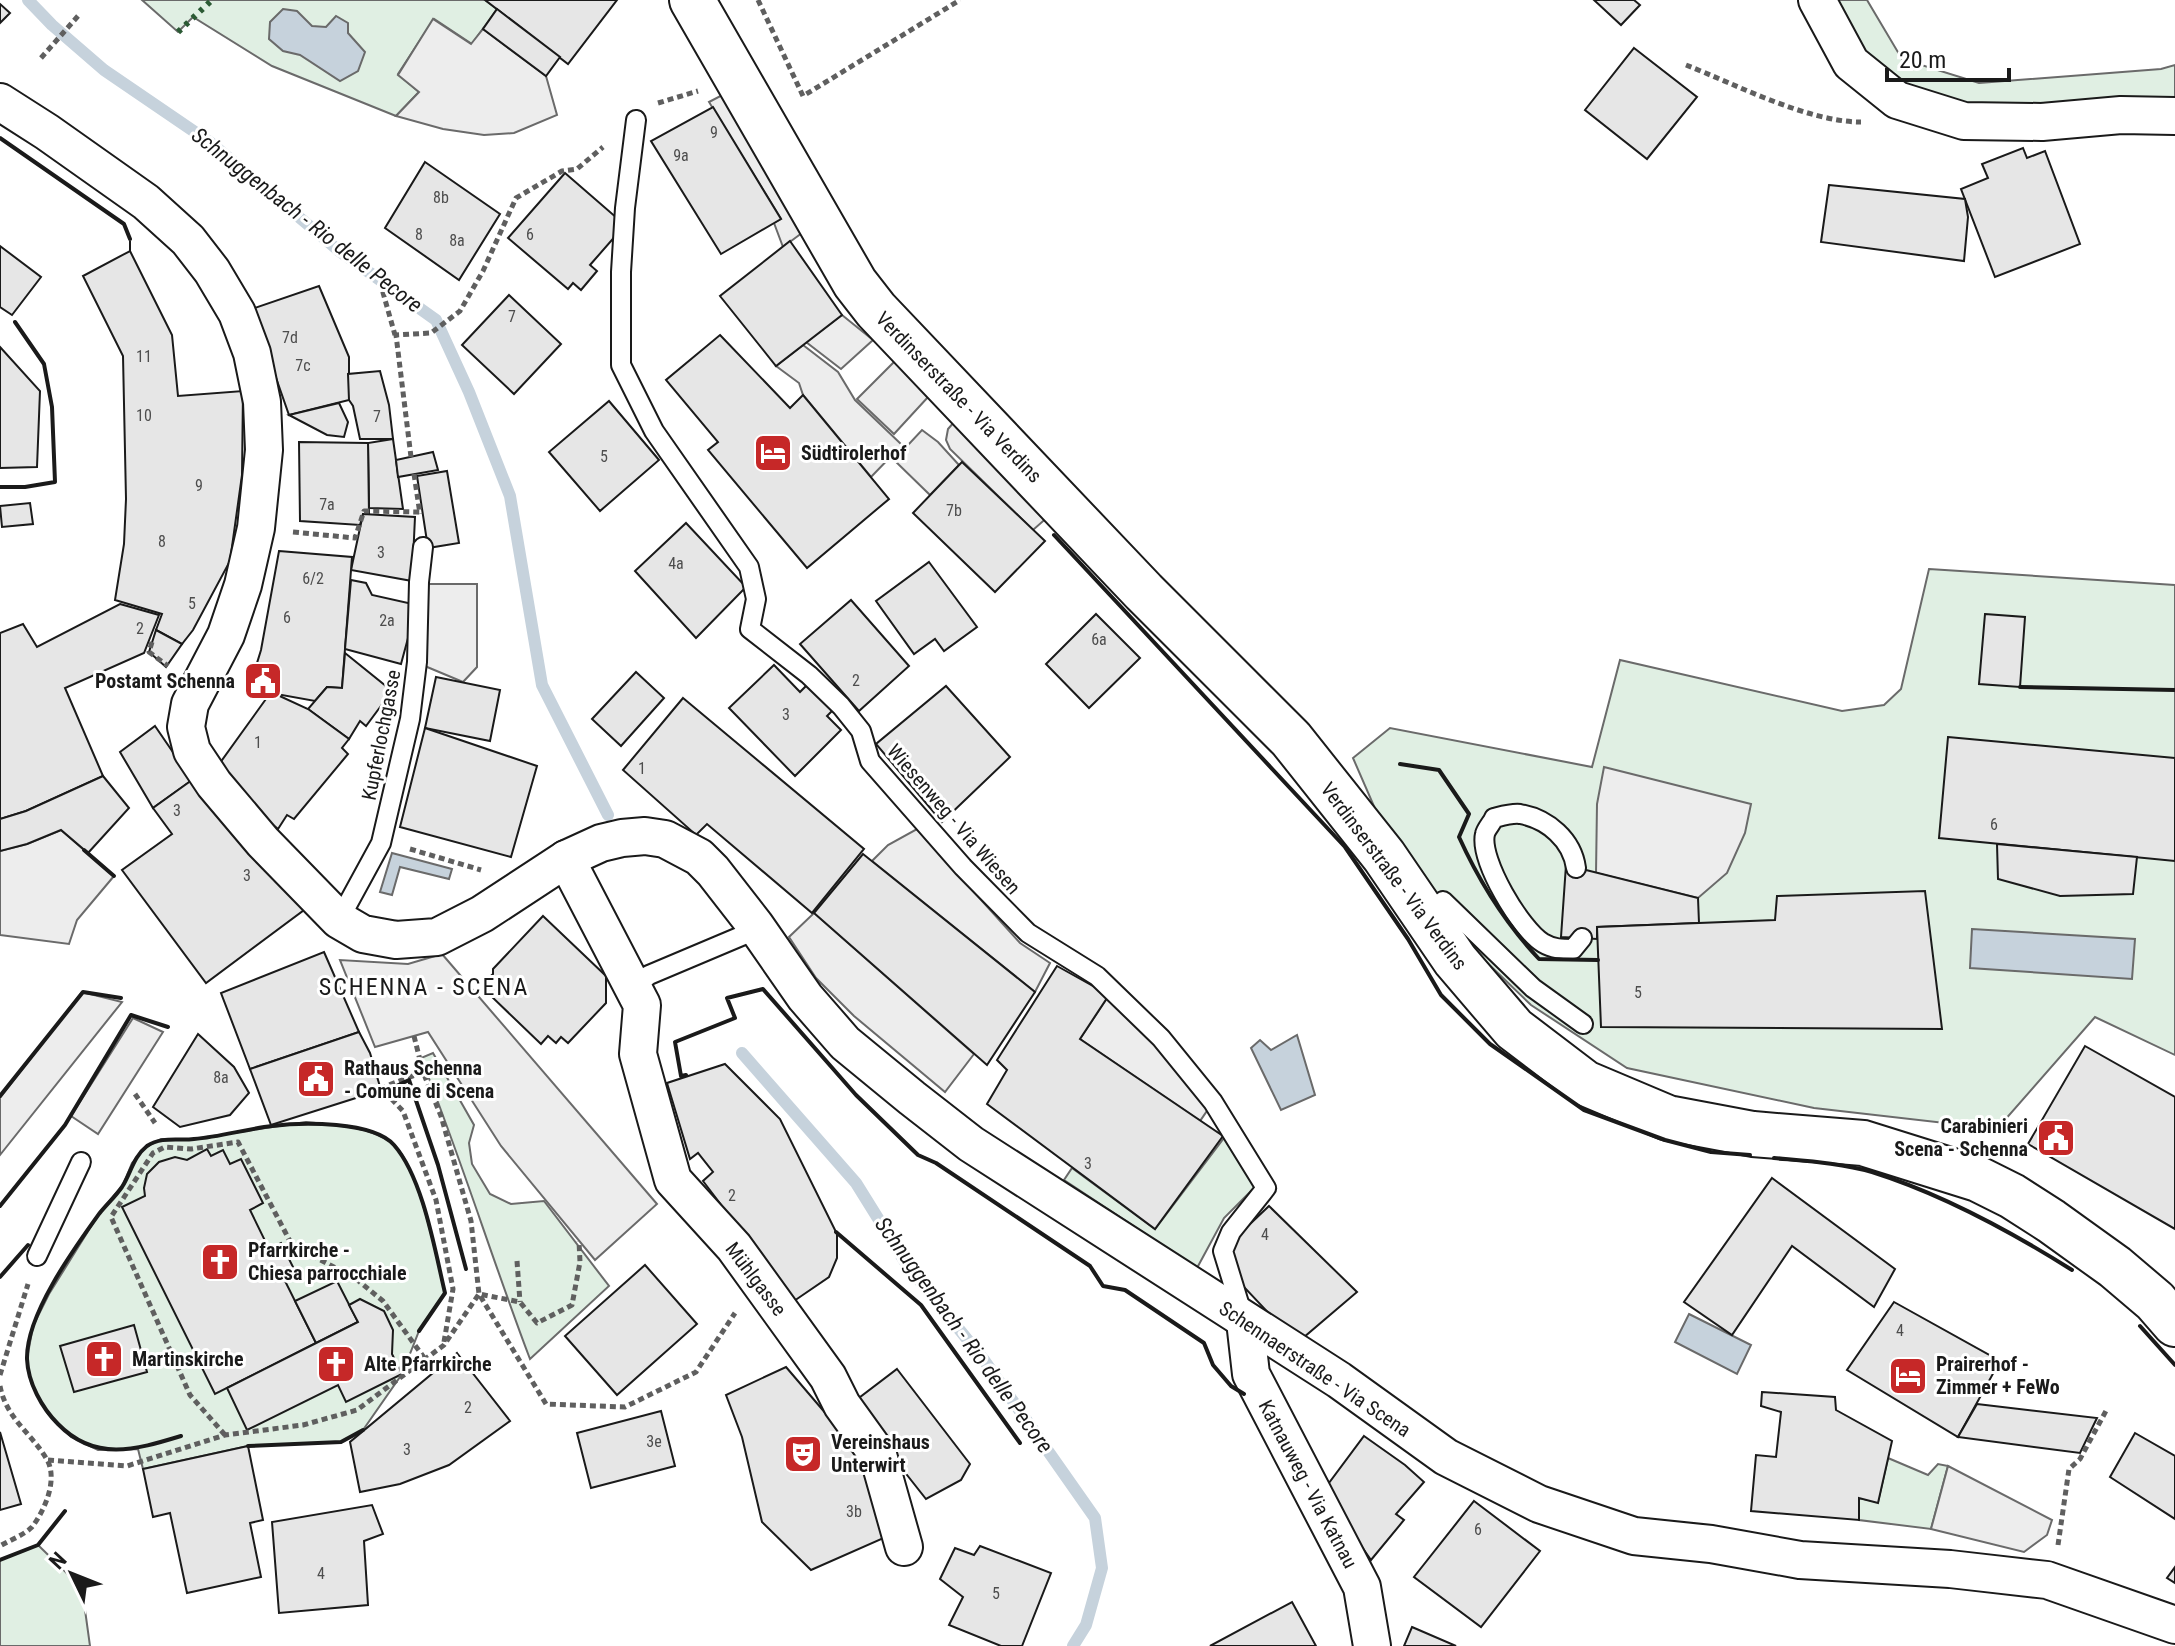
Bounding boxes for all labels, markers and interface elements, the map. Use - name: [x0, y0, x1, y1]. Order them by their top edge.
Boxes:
- scale bar: [1887, 32, 2009, 82]
- text: 20 m: [1899, 46, 1946, 74]
- water label: Schnuggenbach - Rio delle Pecore: [187, 122, 427, 318]
- house number: 9: [710, 123, 718, 142]
- house number: 9a: [673, 146, 689, 165]
- house number: 8b: [433, 188, 449, 207]
- house number: 8: [415, 225, 423, 244]
- house number: 6: [526, 225, 534, 244]
- house number: 8a: [449, 231, 465, 250]
- street label: Verdinserstraße - Via Verdins: [871, 306, 1047, 488]
- house number: 7: [508, 307, 516, 326]
- house number: 7d: [282, 328, 298, 347]
- house number: 11: [136, 347, 152, 366]
- house number: 7c: [295, 356, 311, 375]
- house number: 10: [136, 406, 152, 425]
- house number: 7: [373, 407, 381, 426]
- hotel icon: Südtirolerhof: [752, 432, 794, 474]
- place label: Südtirolerhof: [801, 441, 907, 465]
- house number: 5: [600, 447, 608, 466]
- house number: 9: [195, 476, 203, 495]
- house number: 7a: [319, 495, 335, 514]
- house number: 7b: [946, 501, 962, 520]
- house number: 8: [158, 532, 166, 551]
- house number: 3: [377, 543, 385, 562]
- house number: 4a: [668, 554, 684, 573]
- house number: 6/2: [302, 569, 324, 588]
- house number: 5: [188, 594, 196, 613]
- house number: 6: [283, 608, 291, 627]
- house number: 2a: [379, 611, 395, 630]
- house number: 2: [136, 619, 144, 638]
- house number: 6a: [1091, 630, 1107, 649]
- public building icon: Postamt Schenna: [242, 660, 284, 702]
- street label: Kupferlochgasse: [357, 668, 405, 802]
- place label: Postamt Schenna: [95, 669, 235, 693]
- house number: 2: [852, 671, 860, 690]
- house number: 3: [782, 705, 790, 724]
- house number: 1: [254, 733, 262, 752]
- street label: Wiesenweg - Via Wiesen: [882, 739, 1026, 899]
- house number: 1: [638, 759, 646, 778]
- street label: Verdinserstraße - Via Verdins: [1316, 778, 1472, 974]
- house number: 3: [173, 801, 181, 820]
- house number: 6: [1990, 815, 1998, 834]
- house number: 3: [243, 866, 251, 885]
- district label: SCHENNA - SCENA: [319, 973, 529, 1001]
- house number: 5: [1634, 983, 1642, 1002]
- place label: Rathaus Schenna - Comune di Scena: [344, 1056, 494, 1103]
- public building icon: Rathaus Schenna - Comune di Scena: [295, 1058, 337, 1100]
- house number: 8a: [213, 1068, 229, 1087]
- place label: Carabinieri Scena - Schenna: [1894, 1114, 2028, 1161]
- public building icon: Carabinieri Scena - Schenna: [2035, 1117, 2077, 1159]
- house number: 3: [1084, 1154, 1092, 1173]
- house number: 2: [728, 1186, 736, 1205]
- water label: Schnuggenbach - Rio delle Pecore: [870, 1212, 1058, 1458]
- house number: 4: [1261, 1225, 1269, 1244]
- street label: Mühlgasse: [721, 1237, 791, 1321]
- place label: Pfarrkirche - Chiesa parrocchiale: [248, 1238, 406, 1285]
- church icon: Pfarrkirche - Chiesa parrocchiale: [199, 1241, 241, 1283]
- street label: Schennaerstraße - Via Scena: [1215, 1296, 1415, 1442]
- house number: 4: [1896, 1321, 1904, 1340]
- church icon: Martinskirche: [83, 1338, 125, 1380]
- church icon: Alte Pfarrkirche: [315, 1343, 357, 1385]
- place label: Martinskirche: [132, 1347, 243, 1371]
- place label: Alte Pfarrkirche: [364, 1352, 492, 1376]
- place label: Prairerhof - Zimmer + FeWo: [1936, 1352, 2060, 1399]
- hotel icon: Prairerhof - Zimmer + FeWo: [1887, 1355, 1929, 1397]
- street label: Katnauweg - Via Katnau: [1254, 1396, 1362, 1572]
- house number: 2: [464, 1398, 472, 1417]
- place label: Vereinshaus Unterwirt: [831, 1430, 930, 1477]
- house number: 3e: [646, 1432, 662, 1451]
- theatre icon: Vereinshaus Unterwirt: [782, 1433, 824, 1475]
- house number: 3: [403, 1440, 411, 1459]
- house number: 3b: [846, 1502, 862, 1521]
- house number: 6: [1474, 1520, 1482, 1539]
- north arrow: [32, 1534, 112, 1614]
- text: N: [44, 1547, 71, 1574]
- house number: 4: [317, 1564, 325, 1583]
- house number: 5: [992, 1584, 1000, 1603]

